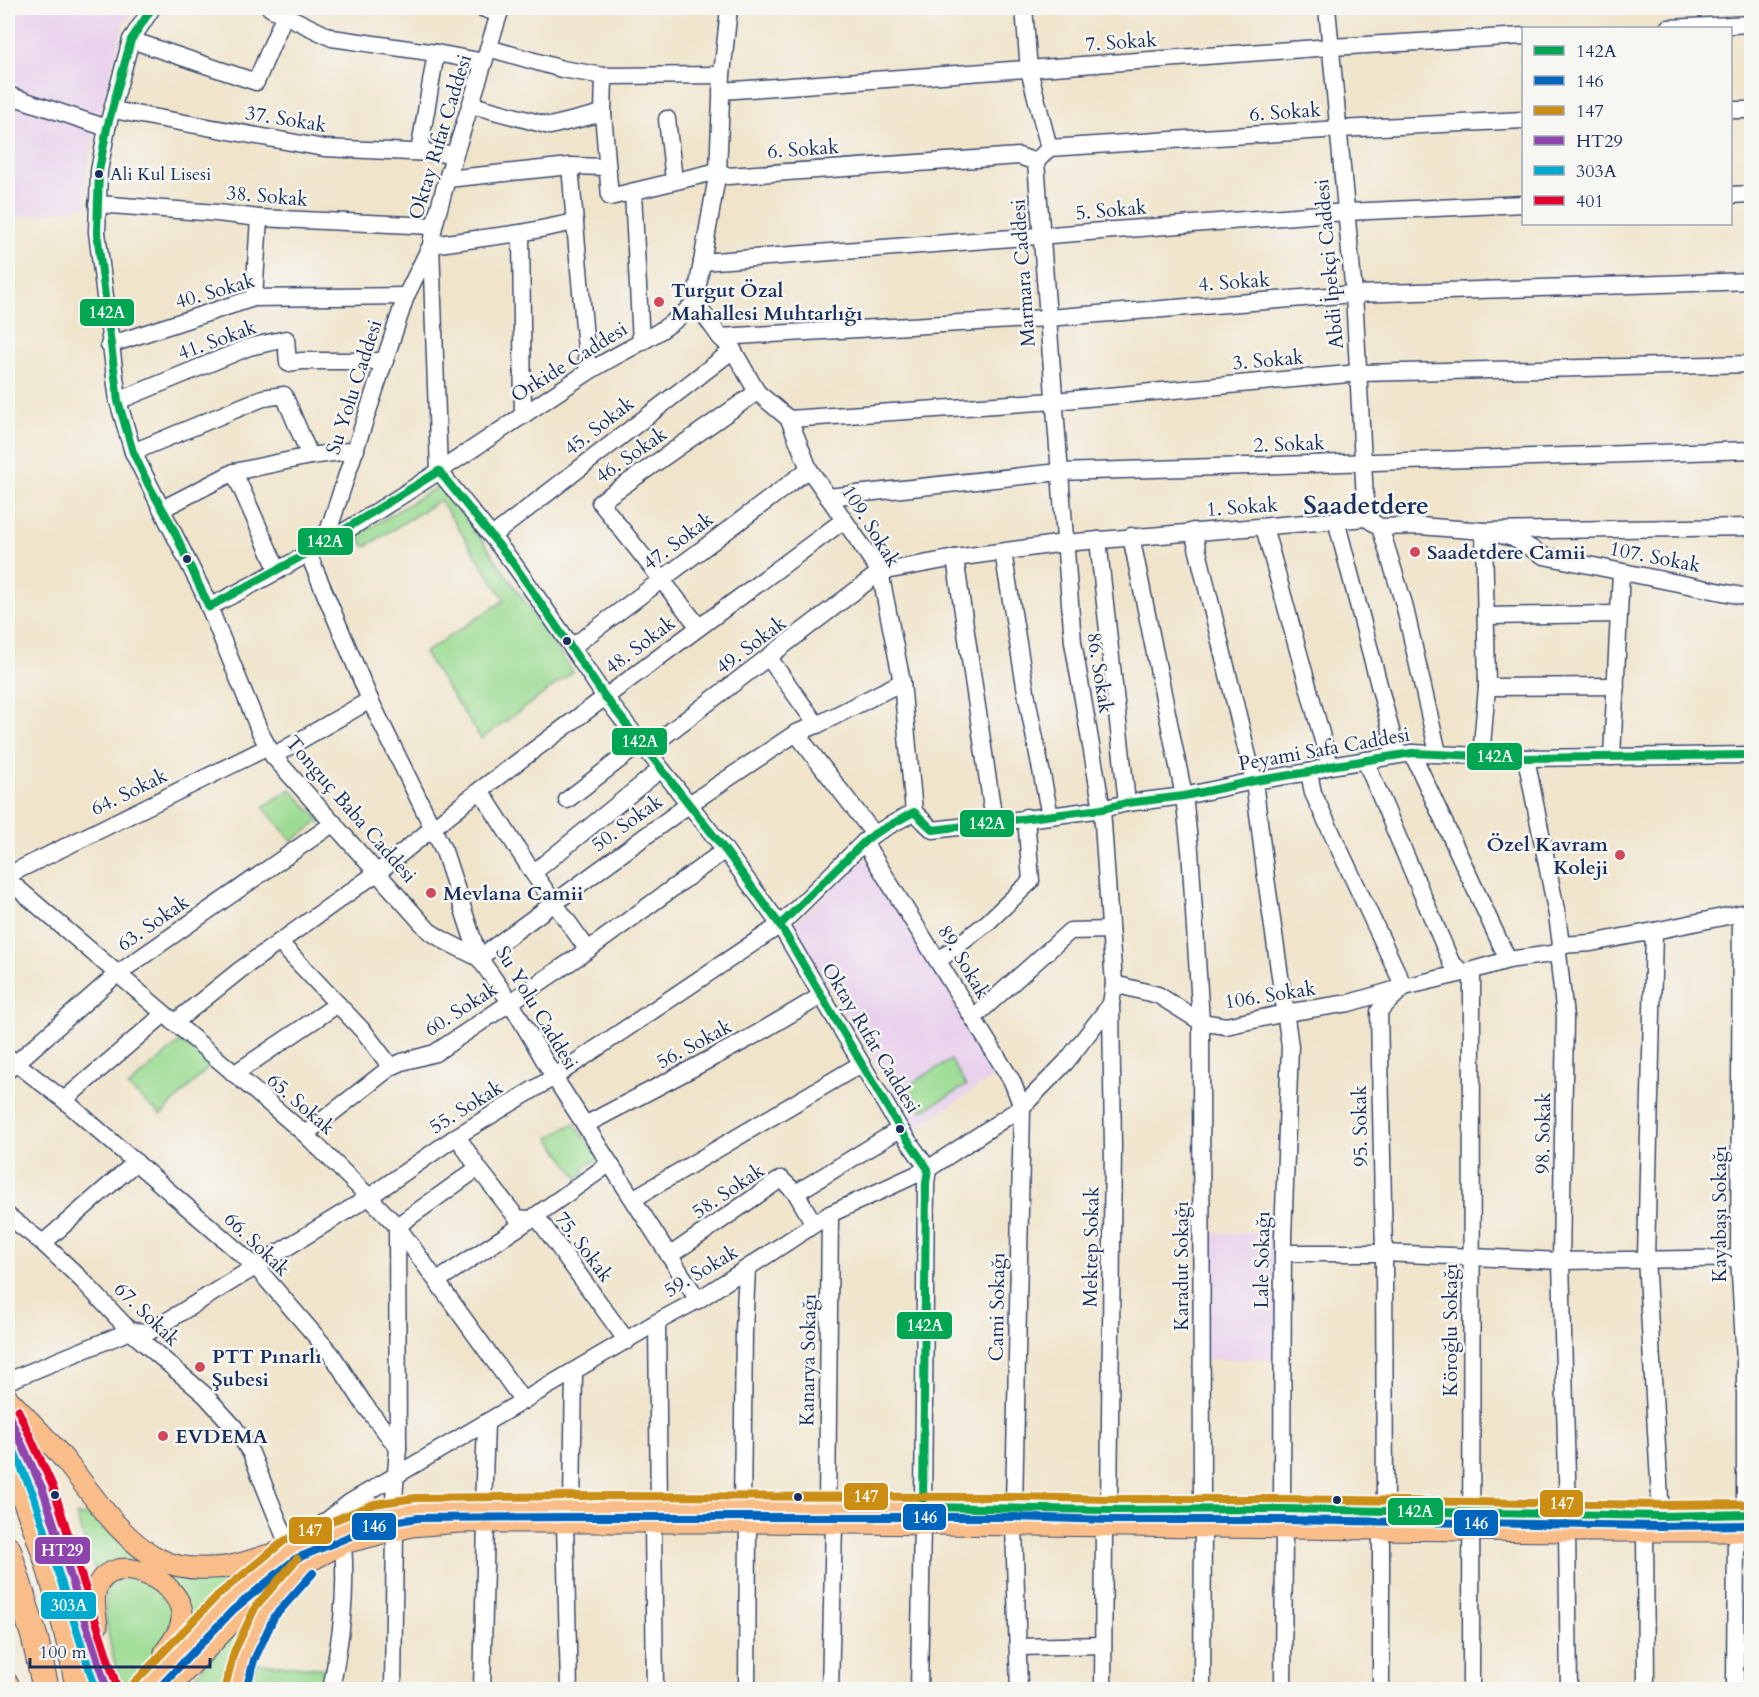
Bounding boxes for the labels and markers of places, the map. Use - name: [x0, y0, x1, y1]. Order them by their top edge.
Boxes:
- place label: Ali Kul Lisesi: [110, 162, 211, 187]
- marker: Ali Kul Lisesi: [93, 168, 105, 180]
- place label: Turgut Özal Mahallesi Muhtarlığı: [671, 277, 863, 327]
- marker: Turgut Özal Mahallesi Muhtarlığı: [652, 295, 666, 309]
- place label: Saadetdere Camii: [1427, 539, 1586, 566]
- marker: Saadetdere Camii: [1408, 545, 1422, 559]
- unlabelled marker: [181, 553, 193, 565]
- unlabelled marker: [561, 635, 573, 647]
- place label: Özel Kavram Koleji: [1486, 831, 1609, 881]
- marker: Özel Kavram Koleji: [1613, 848, 1627, 862]
- place label: Mevlana Camii: [443, 880, 583, 907]
- marker: Mevlana Camii: [424, 886, 438, 900]
- unlabelled marker: [894, 1123, 906, 1135]
- place label: PTT Pınarlı Şubesi: [212, 1343, 322, 1393]
- marker: PTT Pınarlı Şubesi: [193, 1360, 207, 1374]
- place label: EVDEMA: [175, 1423, 268, 1450]
- marker: EVDEMA: [156, 1429, 170, 1443]
- unlabelled marker: [49, 1489, 61, 1501]
- unlabelled marker: [792, 1491, 804, 1503]
- unlabelled marker: [1331, 1494, 1343, 1506]

